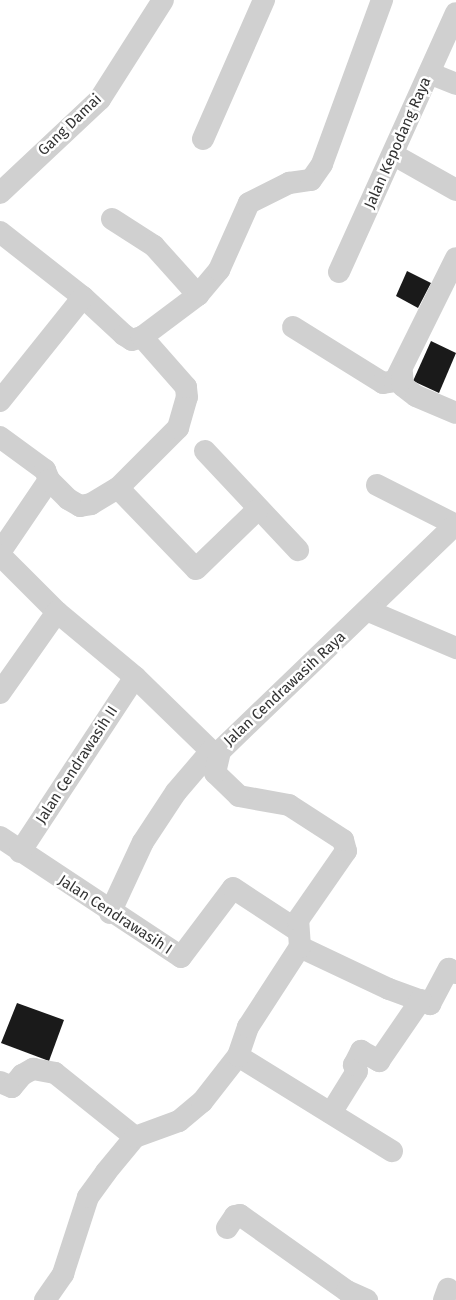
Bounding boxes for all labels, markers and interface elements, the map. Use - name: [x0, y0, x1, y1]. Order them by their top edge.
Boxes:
- street label: Jalan Kepodang Raya: [361, 74, 435, 212]
- street label: Gang Damai: [35, 90, 105, 160]
- street label: Jalan Cendrawasih Raya: [220, 628, 350, 750]
- street label: Jalan Cendrawasih II: [32, 703, 122, 827]
- street label: Jalan Cendrawasih I: [55, 871, 175, 959]

